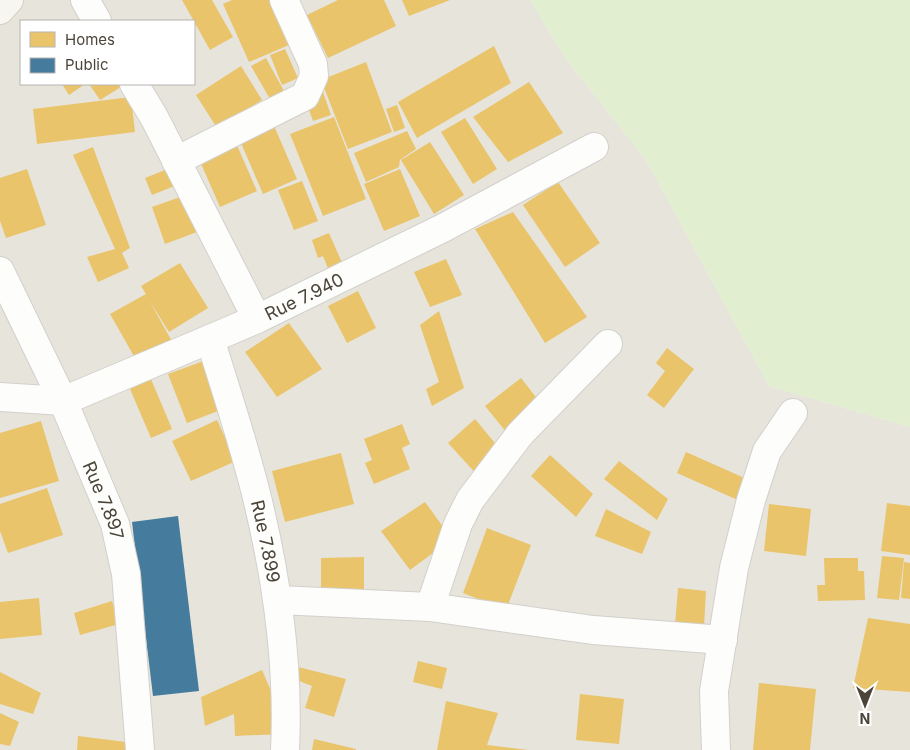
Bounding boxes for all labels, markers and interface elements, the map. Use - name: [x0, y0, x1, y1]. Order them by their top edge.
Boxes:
- legend: [20, 20, 195, 85]
- text: Homes: [65, 30, 115, 49]
- text: Public: [65, 55, 108, 74]
- street label: Rue 7.940: [261, 268, 347, 324]
- street label: Rue 7.897: [79, 458, 129, 541]
- street label: Rue 7.899: [247, 498, 285, 584]
- north arrow: [840, 680, 890, 730]
- text: N: [860, 710, 870, 727]

